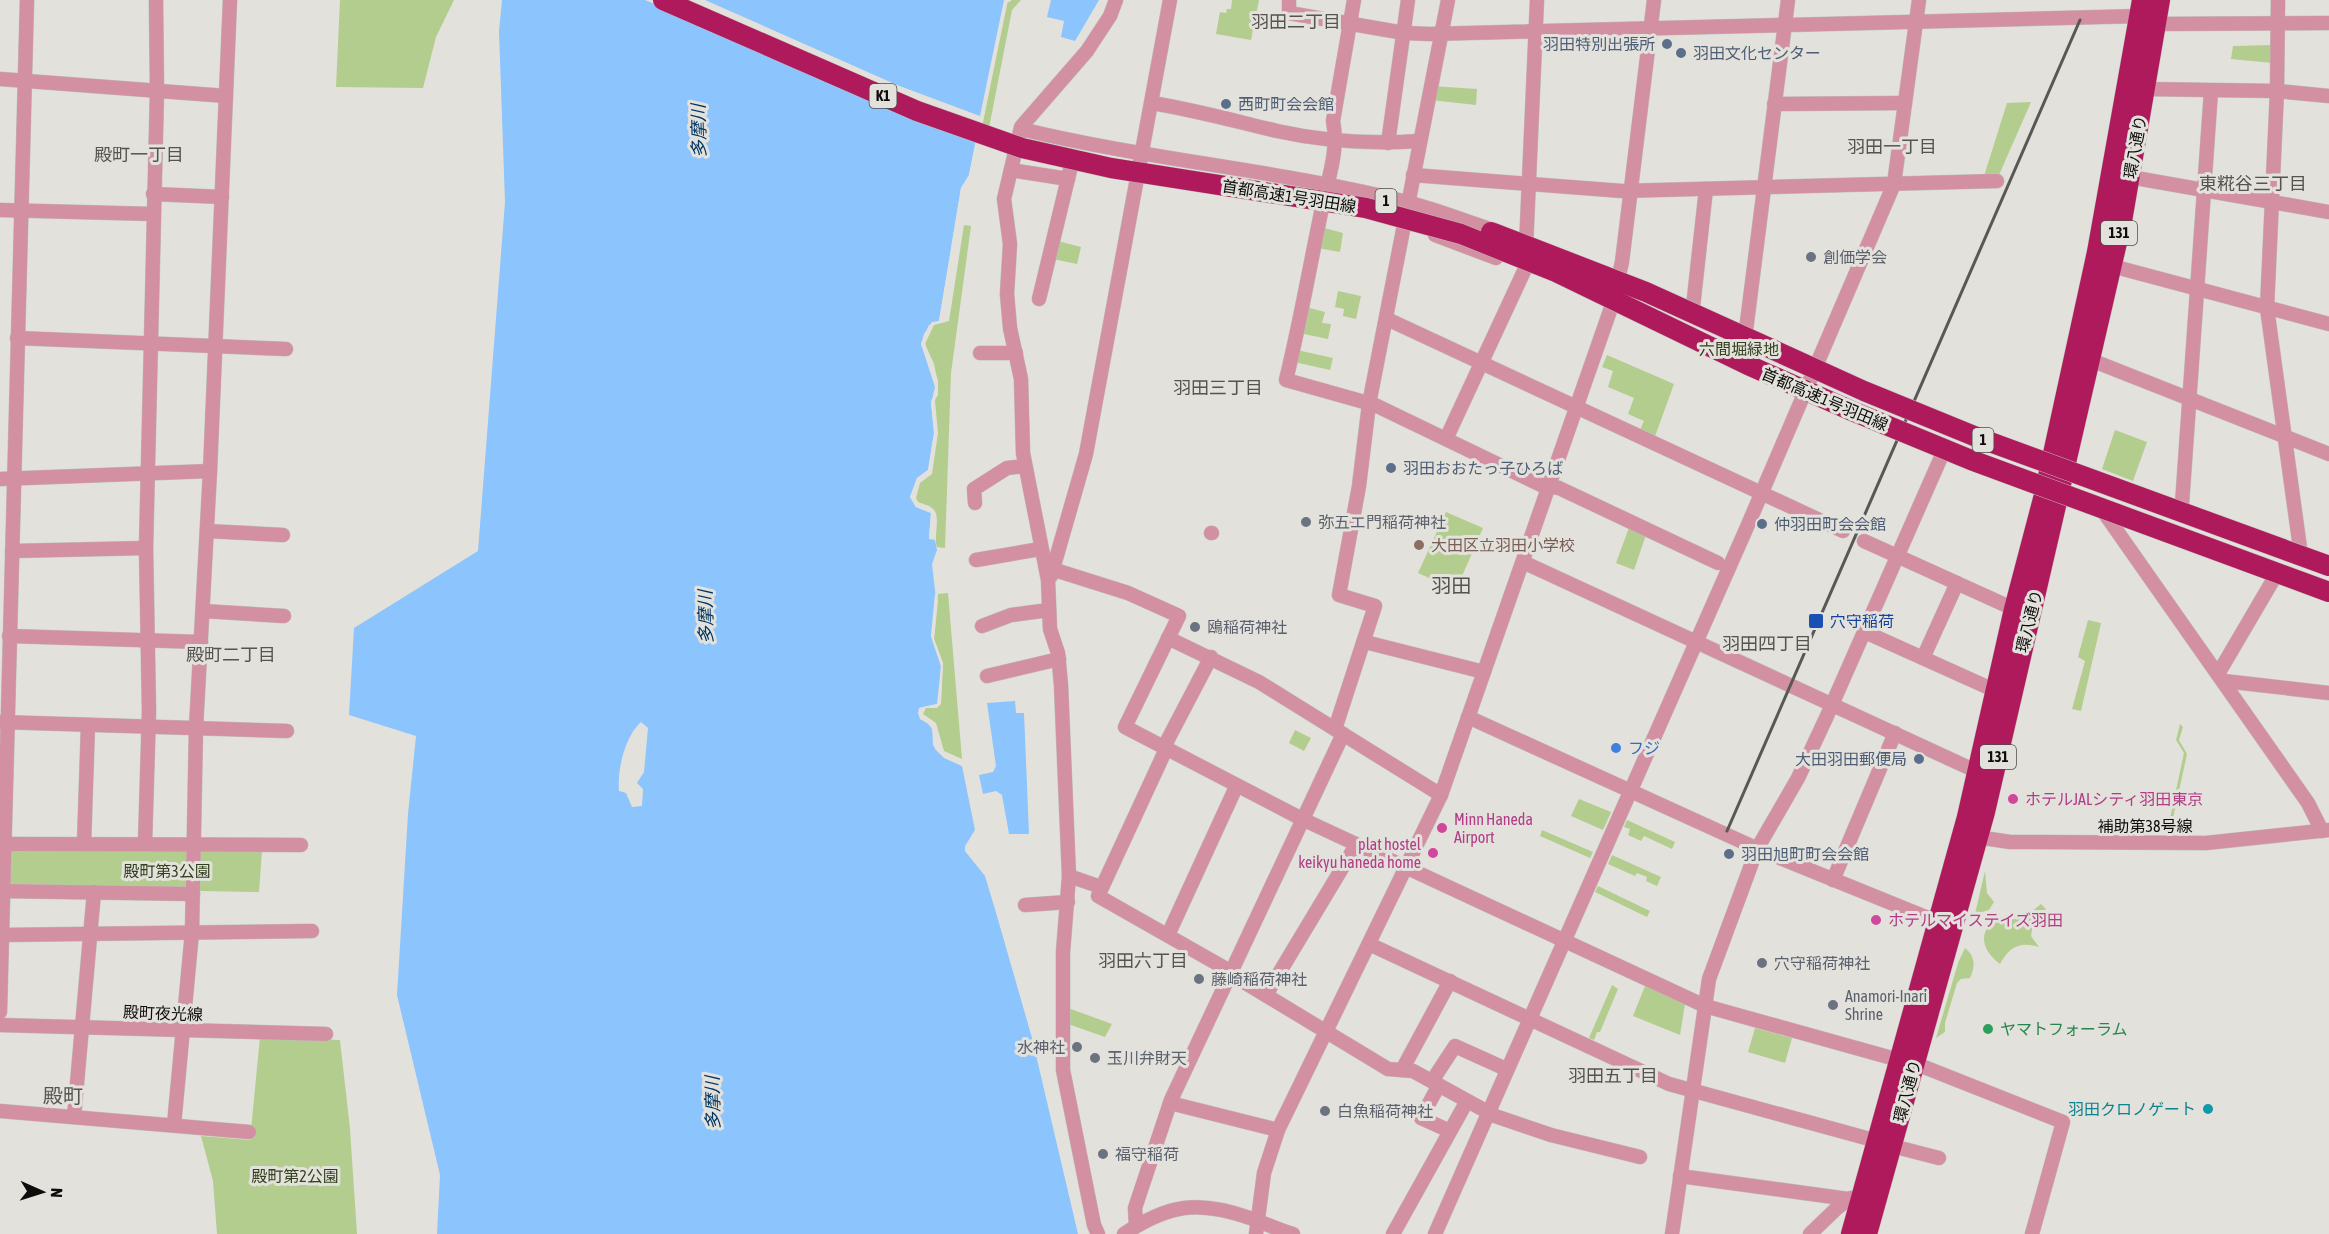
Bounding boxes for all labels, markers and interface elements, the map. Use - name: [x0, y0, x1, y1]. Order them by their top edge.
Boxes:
- district label: 羽田二丁目: [1251, 11, 1341, 32]
- place label: 羽田特別出張所: [1543, 35, 1655, 53]
- marker: 羽田特別出張所: [1660, 37, 1674, 51]
- place label: 羽田文化センター: [1693, 44, 1821, 62]
- marker: 羽田文化センター: [1674, 46, 1688, 60]
- road number: K1: [870, 84, 896, 108]
- place label: 西町町会会館: [1238, 95, 1334, 113]
- marker: 西町町会会館: [1219, 97, 1233, 111]
- water label: 多摩川: [687, 102, 709, 158]
- street label: 環八通り: [2121, 114, 2149, 180]
- district label: 羽田一丁目: [1847, 136, 1937, 157]
- district label: 殿町一丁目: [94, 144, 184, 165]
- district label: 東糀谷三丁目: [2199, 173, 2307, 194]
- street label: 首都高速1号羽田線: [1221, 177, 1357, 215]
- road number: 1: [1376, 189, 1396, 213]
- road number: 131: [2101, 221, 2137, 245]
- place label: 創価学会: [1823, 248, 1887, 266]
- marker: 創価学会: [1804, 250, 1818, 264]
- park label: 六間堀緑地: [1699, 340, 1779, 358]
- street label: 首都高速1号羽田線: [1759, 364, 1891, 434]
- district label: 羽田三丁目: [1173, 377, 1263, 398]
- road number: 1: [1972, 428, 1994, 452]
- place label: 羽田おおたっ子ひろば: [1403, 459, 1563, 477]
- marker: 羽田おおたっ子ひろば: [1384, 461, 1398, 475]
- place label: 弥五エ門稲荷神社: [1318, 513, 1446, 531]
- marker: 弥五エ門稲荷神社: [1299, 515, 1313, 529]
- place label: 仲羽田町会会館: [1774, 515, 1886, 533]
- marker: 仲羽田町会会館: [1755, 517, 1769, 531]
- place label: 大田区立羽田小学校: [1431, 536, 1575, 554]
- marker: 大田区立羽田小学校: [1412, 538, 1426, 552]
- district label: 羽田: [1431, 574, 1471, 597]
- water label: 多摩川: [694, 588, 716, 644]
- street label: 環八通り: [2013, 588, 2045, 654]
- marker: 穴守稲荷: [1807, 612, 1825, 630]
- place label: 穴守稲荷: [1830, 612, 1894, 630]
- place label: 鴎稲荷神社: [1207, 618, 1287, 636]
- marker: 鴎稲荷神社: [1188, 620, 1202, 634]
- district label: 羽田四丁目: [1722, 633, 1812, 654]
- district label: 殿町二丁目: [186, 644, 276, 665]
- place label: フジ: [1628, 739, 1660, 757]
- marker: フジ: [1609, 741, 1623, 755]
- road number: 131: [1980, 745, 2016, 769]
- place label: 大田羽田郵便局: [1795, 750, 1907, 768]
- marker: 大田羽田郵便局: [1912, 752, 1926, 766]
- place label: ホテルJALシティ羽田東京: [2025, 790, 2203, 808]
- marker: ホテルJALシティ羽田東京: [2006, 792, 2020, 806]
- place label: Minn Haneda Airport: [1454, 810, 1533, 847]
- street label: 補助第38号線: [2097, 817, 2193, 835]
- marker: Minn Haneda Airport: [1435, 821, 1449, 835]
- place label: plat hostel keikyu haneda home: [1298, 835, 1422, 872]
- place label: 羽田旭町町会会館: [1741, 845, 1869, 863]
- marker: plat hostel keikyu haneda home: [1426, 846, 1440, 860]
- marker: 羽田旭町町会会館: [1722, 847, 1736, 861]
- park label: 殿町第3公園: [123, 862, 211, 880]
- place label: ホテルマイステイズ羽田: [1888, 911, 2063, 929]
- marker: ホテルマイステイズ羽田: [1869, 913, 1883, 927]
- district label: 羽田六丁目: [1098, 950, 1188, 971]
- place label: 穴守稲荷神社: [1774, 954, 1870, 972]
- marker: 穴守稲荷神社: [1755, 956, 1769, 970]
- place label: 藤崎稲荷神社: [1211, 970, 1307, 988]
- marker: 藤崎稲荷神社: [1192, 972, 1206, 986]
- place label: Anamori-Inari Shrine: [1845, 987, 1927, 1023]
- marker: Anamori-Inari Shrine: [1826, 998, 1840, 1012]
- street label: 殿町夜光線: [123, 1003, 203, 1023]
- place label: ヤマトフォーラム: [2000, 1020, 2128, 1038]
- marker: ヤマトフォーラム: [1981, 1022, 1995, 1036]
- place label: 水神社: [1017, 1038, 1065, 1056]
- marker: 水神社: [1070, 1040, 1084, 1054]
- place label: 玉川弁財天: [1107, 1049, 1187, 1067]
- marker: 玉川弁財天: [1088, 1051, 1102, 1065]
- street label: 環八通り: [1890, 1058, 1924, 1124]
- district label: 羽田五丁目: [1568, 1065, 1658, 1086]
- water label: 多摩川: [701, 1074, 723, 1130]
- district label: 殿町: [43, 1084, 83, 1107]
- place label: 羽田クロノゲート: [2068, 1100, 2196, 1118]
- place label: 白魚稲荷神社: [1337, 1102, 1433, 1120]
- marker: 羽田クロノゲート: [2201, 1102, 2215, 1116]
- marker: 白魚稲荷神社: [1318, 1104, 1332, 1118]
- place label: 福守稲荷: [1115, 1145, 1179, 1163]
- marker: 福守稲荷: [1096, 1147, 1110, 1161]
- north arrow: [12, 1162, 72, 1222]
- park label: 殿町第2公園: [251, 1167, 339, 1185]
- text: N: [48, 1188, 66, 1198]

